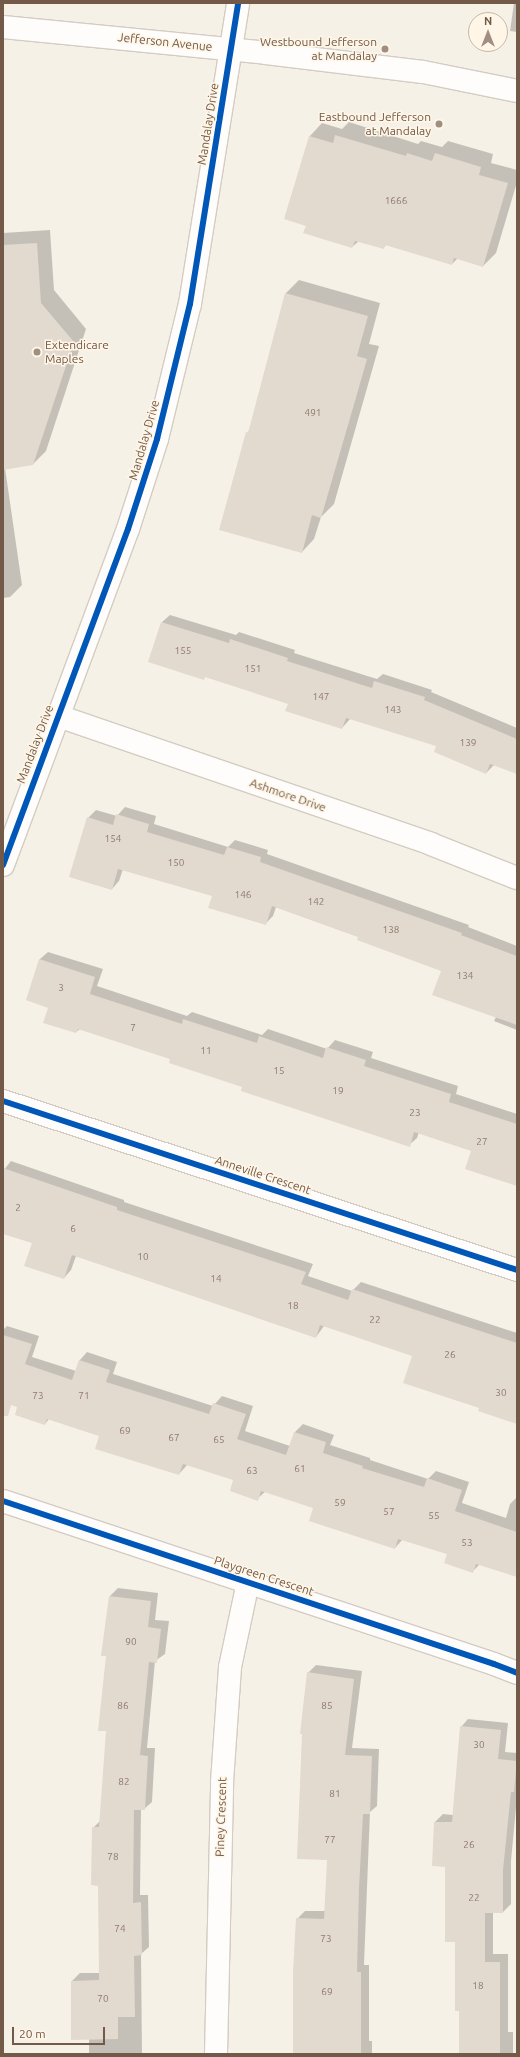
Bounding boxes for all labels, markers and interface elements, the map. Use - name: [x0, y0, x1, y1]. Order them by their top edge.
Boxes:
- north arrow: [468, 12, 508, 52]
- text: N: [484, 15, 492, 27]
- street label: Jefferson Avenue: [117, 30, 213, 54]
- place label: Westbound Jefferson at Mandalay: [260, 35, 377, 63]
- marker: Westbound Jefferson at Mandalay: [380, 44, 390, 54]
- street label: Mandalay Drive: [194, 82, 222, 166]
- place label: Eastbound Jefferson at Mandalay: [319, 110, 431, 138]
- marker: Eastbound Jefferson at Mandalay: [434, 119, 444, 129]
- house number: 1666: [385, 195, 407, 207]
- place label: Extendicare Maples: [45, 338, 109, 366]
- marker: Extendicare Maples: [32, 347, 42, 357]
- street label: Mandalay Drive: [126, 398, 162, 482]
- house number: 491: [305, 407, 321, 419]
- house number: 155: [175, 645, 191, 657]
- house number: 151: [245, 663, 261, 675]
- house number: 147: [313, 691, 329, 703]
- street label: Mandalay Drive: [13, 703, 57, 785]
- house number: 143: [385, 704, 401, 716]
- house number: 139: [460, 737, 476, 749]
- street label: Ashmore Drive: [248, 775, 328, 815]
- house number: 154: [105, 833, 121, 845]
- house number: 150: [168, 857, 184, 869]
- house number: 146: [235, 889, 251, 901]
- house number: 142: [308, 896, 324, 908]
- house number: 138: [383, 924, 399, 936]
- house number: 134: [457, 970, 473, 982]
- house number: 3: [58, 982, 64, 994]
- house number: 7: [130, 1022, 136, 1034]
- house number: 11: [200, 1045, 212, 1057]
- house number: 15: [273, 1065, 285, 1077]
- house number: 19: [332, 1085, 344, 1097]
- house number: 23: [409, 1107, 421, 1119]
- house number: 27: [476, 1136, 488, 1148]
- street label: Anneville Crescent: [213, 1153, 313, 1197]
- house number: 2: [15, 1202, 21, 1214]
- house number: 6: [70, 1223, 76, 1235]
- house number: 10: [137, 1251, 149, 1263]
- house number: 14: [210, 1273, 222, 1285]
- house number: 18: [287, 1300, 299, 1312]
- house number: 22: [369, 1314, 381, 1326]
- house number: 26: [444, 1349, 456, 1361]
- house number: 30: [495, 1387, 507, 1399]
- house number: 73: [32, 1390, 44, 1402]
- house number: 71: [78, 1390, 90, 1402]
- house number: 69: [119, 1425, 131, 1437]
- house number: 67: [168, 1432, 180, 1444]
- house number: 65: [213, 1434, 225, 1446]
- house number: 61: [294, 1463, 306, 1475]
- house number: 63: [246, 1465, 258, 1477]
- house number: 59: [334, 1497, 346, 1509]
- house number: 57: [383, 1506, 395, 1518]
- house number: 55: [428, 1510, 440, 1522]
- house number: 53: [461, 1537, 473, 1549]
- street label: Playgreen Crescent: [212, 1553, 316, 1599]
- house number: 90: [125, 1636, 137, 1648]
- house number: 86: [117, 1700, 129, 1712]
- house number: 85: [321, 1700, 333, 1712]
- house number: 30: [473, 1739, 485, 1751]
- house number: 82: [118, 1776, 130, 1788]
- street label: Piney Crescent: [212, 1777, 230, 1857]
- house number: 81: [329, 1788, 341, 1800]
- house number: 77: [324, 1834, 336, 1846]
- house number: 26: [463, 1839, 475, 1851]
- house number: 78: [107, 1851, 119, 1863]
- house number: 22: [468, 1892, 480, 1904]
- house number: 74: [114, 1923, 126, 1935]
- house number: 73: [320, 1933, 332, 1945]
- house number: 18: [472, 1980, 484, 1992]
- house number: 69: [321, 1986, 333, 1998]
- house number: 70: [97, 1993, 109, 2005]
- scale bar: [14, 2019, 107, 2045]
- text: 20 m: [19, 2027, 46, 2040]

